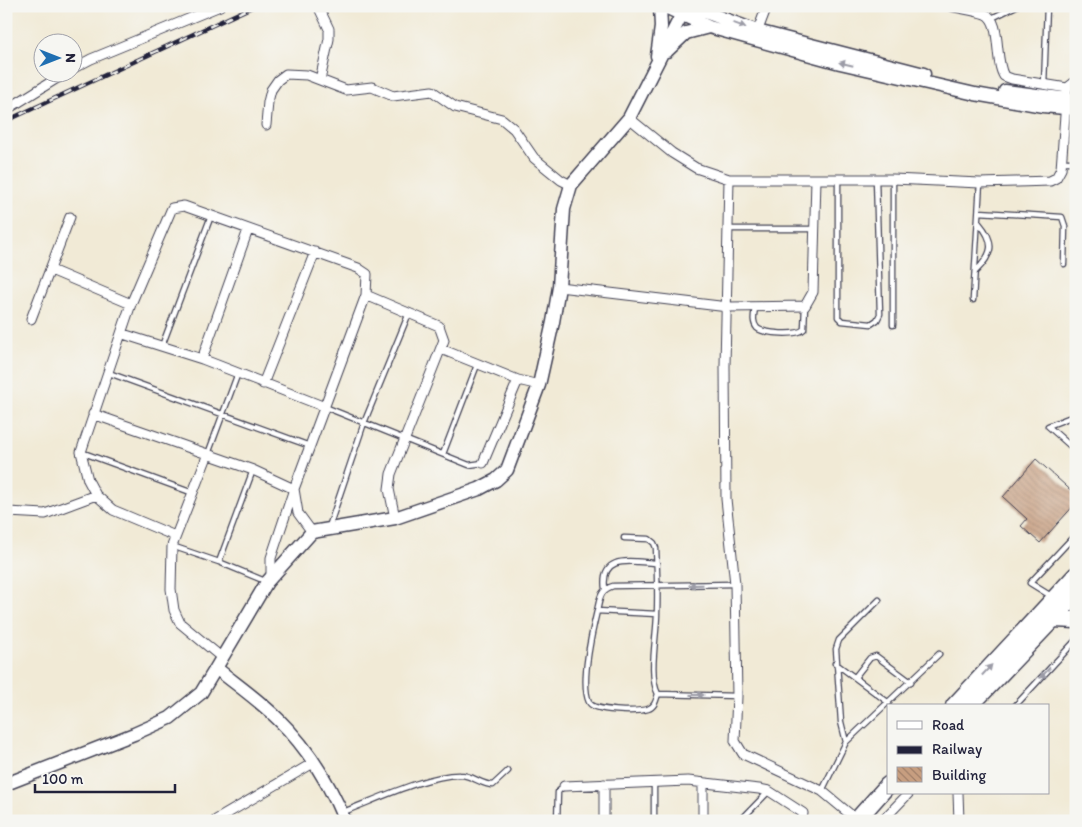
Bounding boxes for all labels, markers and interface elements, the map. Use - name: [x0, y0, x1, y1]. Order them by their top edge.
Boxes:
- one-way arrow: [732, 21, 747, 29]
- north arrow: [32, 32, 82, 82]
- text: N: [62, 53, 79, 63]
- one-way arrow: [838, 60, 854, 68]
- one-way arrow: [688, 581, 704, 589]
- one-way arrow: [981, 664, 993, 676]
- one-way arrow: [1039, 667, 1051, 679]
- one-way arrow: [690, 691, 706, 699]
- legend: [887, 704, 1050, 794]
- text: Road: [932, 716, 965, 734]
- text: Railway: [932, 740, 982, 758]
- scale bar: [35, 762, 175, 794]
- text: Building: [932, 766, 986, 784]
- text: 100 m: [42, 770, 84, 788]

